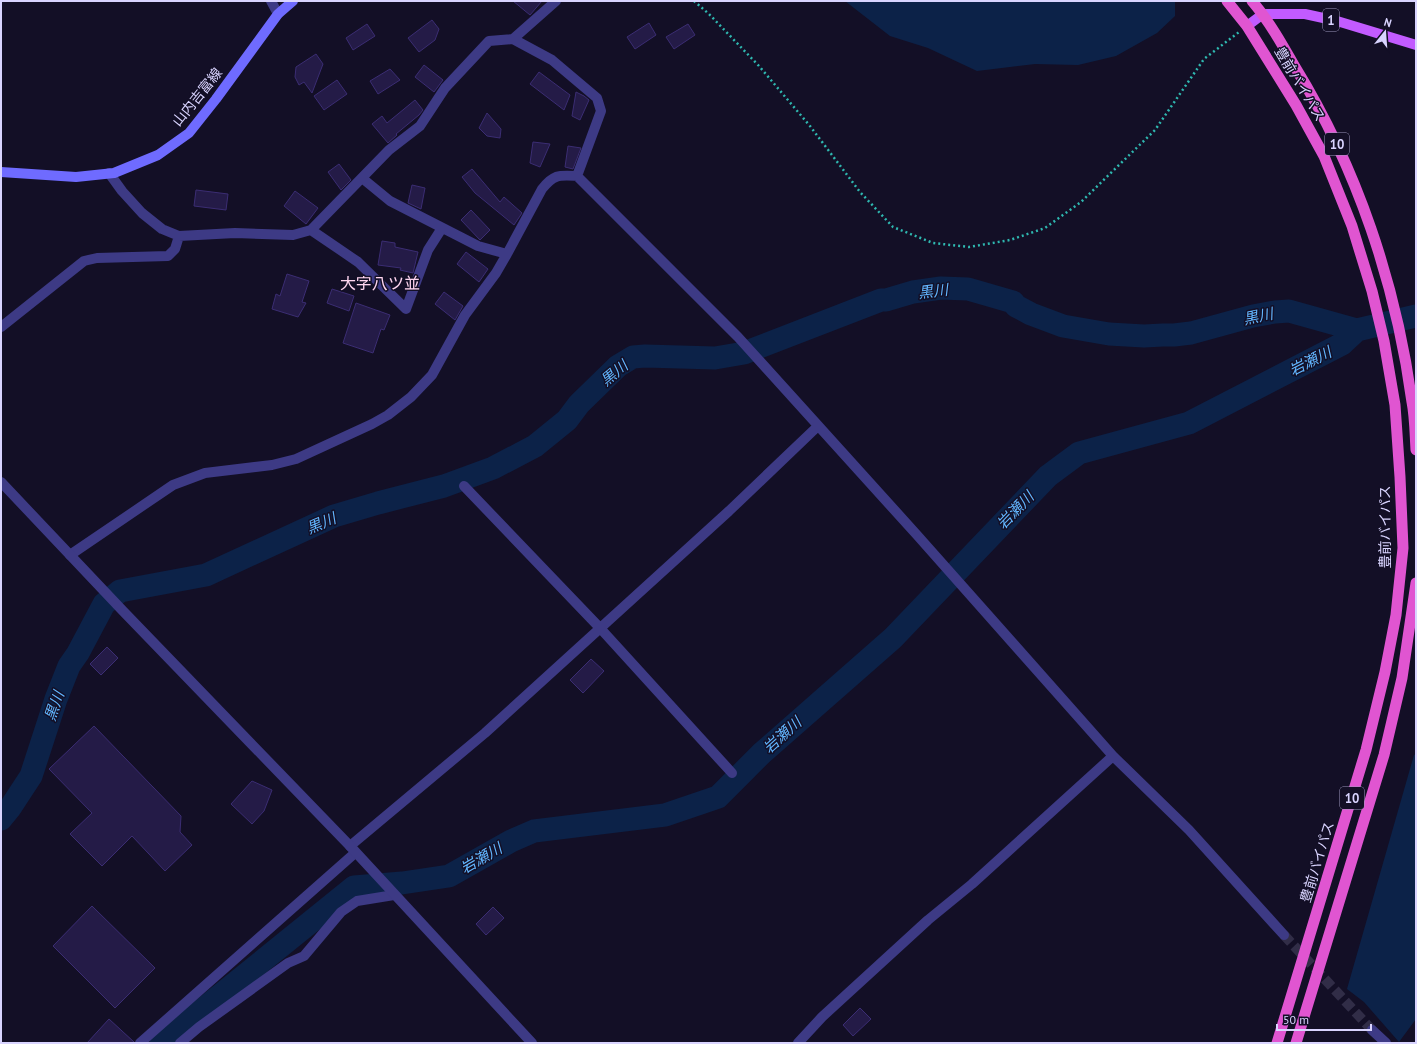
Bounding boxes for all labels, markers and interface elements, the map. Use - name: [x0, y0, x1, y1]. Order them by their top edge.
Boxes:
- road number: 1: [1323, 9, 1339, 31]
- north arrow: [1365, 12, 1405, 52]
- text: N: [1382, 15, 1393, 30]
- street label: 豊前バイパス: [1271, 43, 1329, 125]
- street label: 山内吉富線: [168, 64, 226, 130]
- road number: 10: [1325, 133, 1349, 155]
- district label: 大字八ツ並: [340, 273, 420, 293]
- water label: 黒川: [917, 279, 951, 302]
- water label: 黒川: [1241, 303, 1277, 328]
- water label: 岩瀬川: [1286, 341, 1336, 380]
- water label: 黒川: [596, 355, 633, 390]
- street label: 豊前バイパス: [1376, 485, 1394, 569]
- water label: 岩瀬川: [993, 486, 1039, 533]
- water label: 黒川: [303, 508, 340, 538]
- water label: 黒川: [40, 687, 69, 723]
- water label: 岩瀬川: [759, 712, 807, 757]
- road number: 10: [1340, 787, 1364, 809]
- street label: 豊前バイパス: [1296, 819, 1338, 905]
- water label: 岩瀬川: [457, 838, 507, 877]
- scale bar: [1277, 1006, 1371, 1032]
- text: 50 m: [1283, 1012, 1309, 1027]

